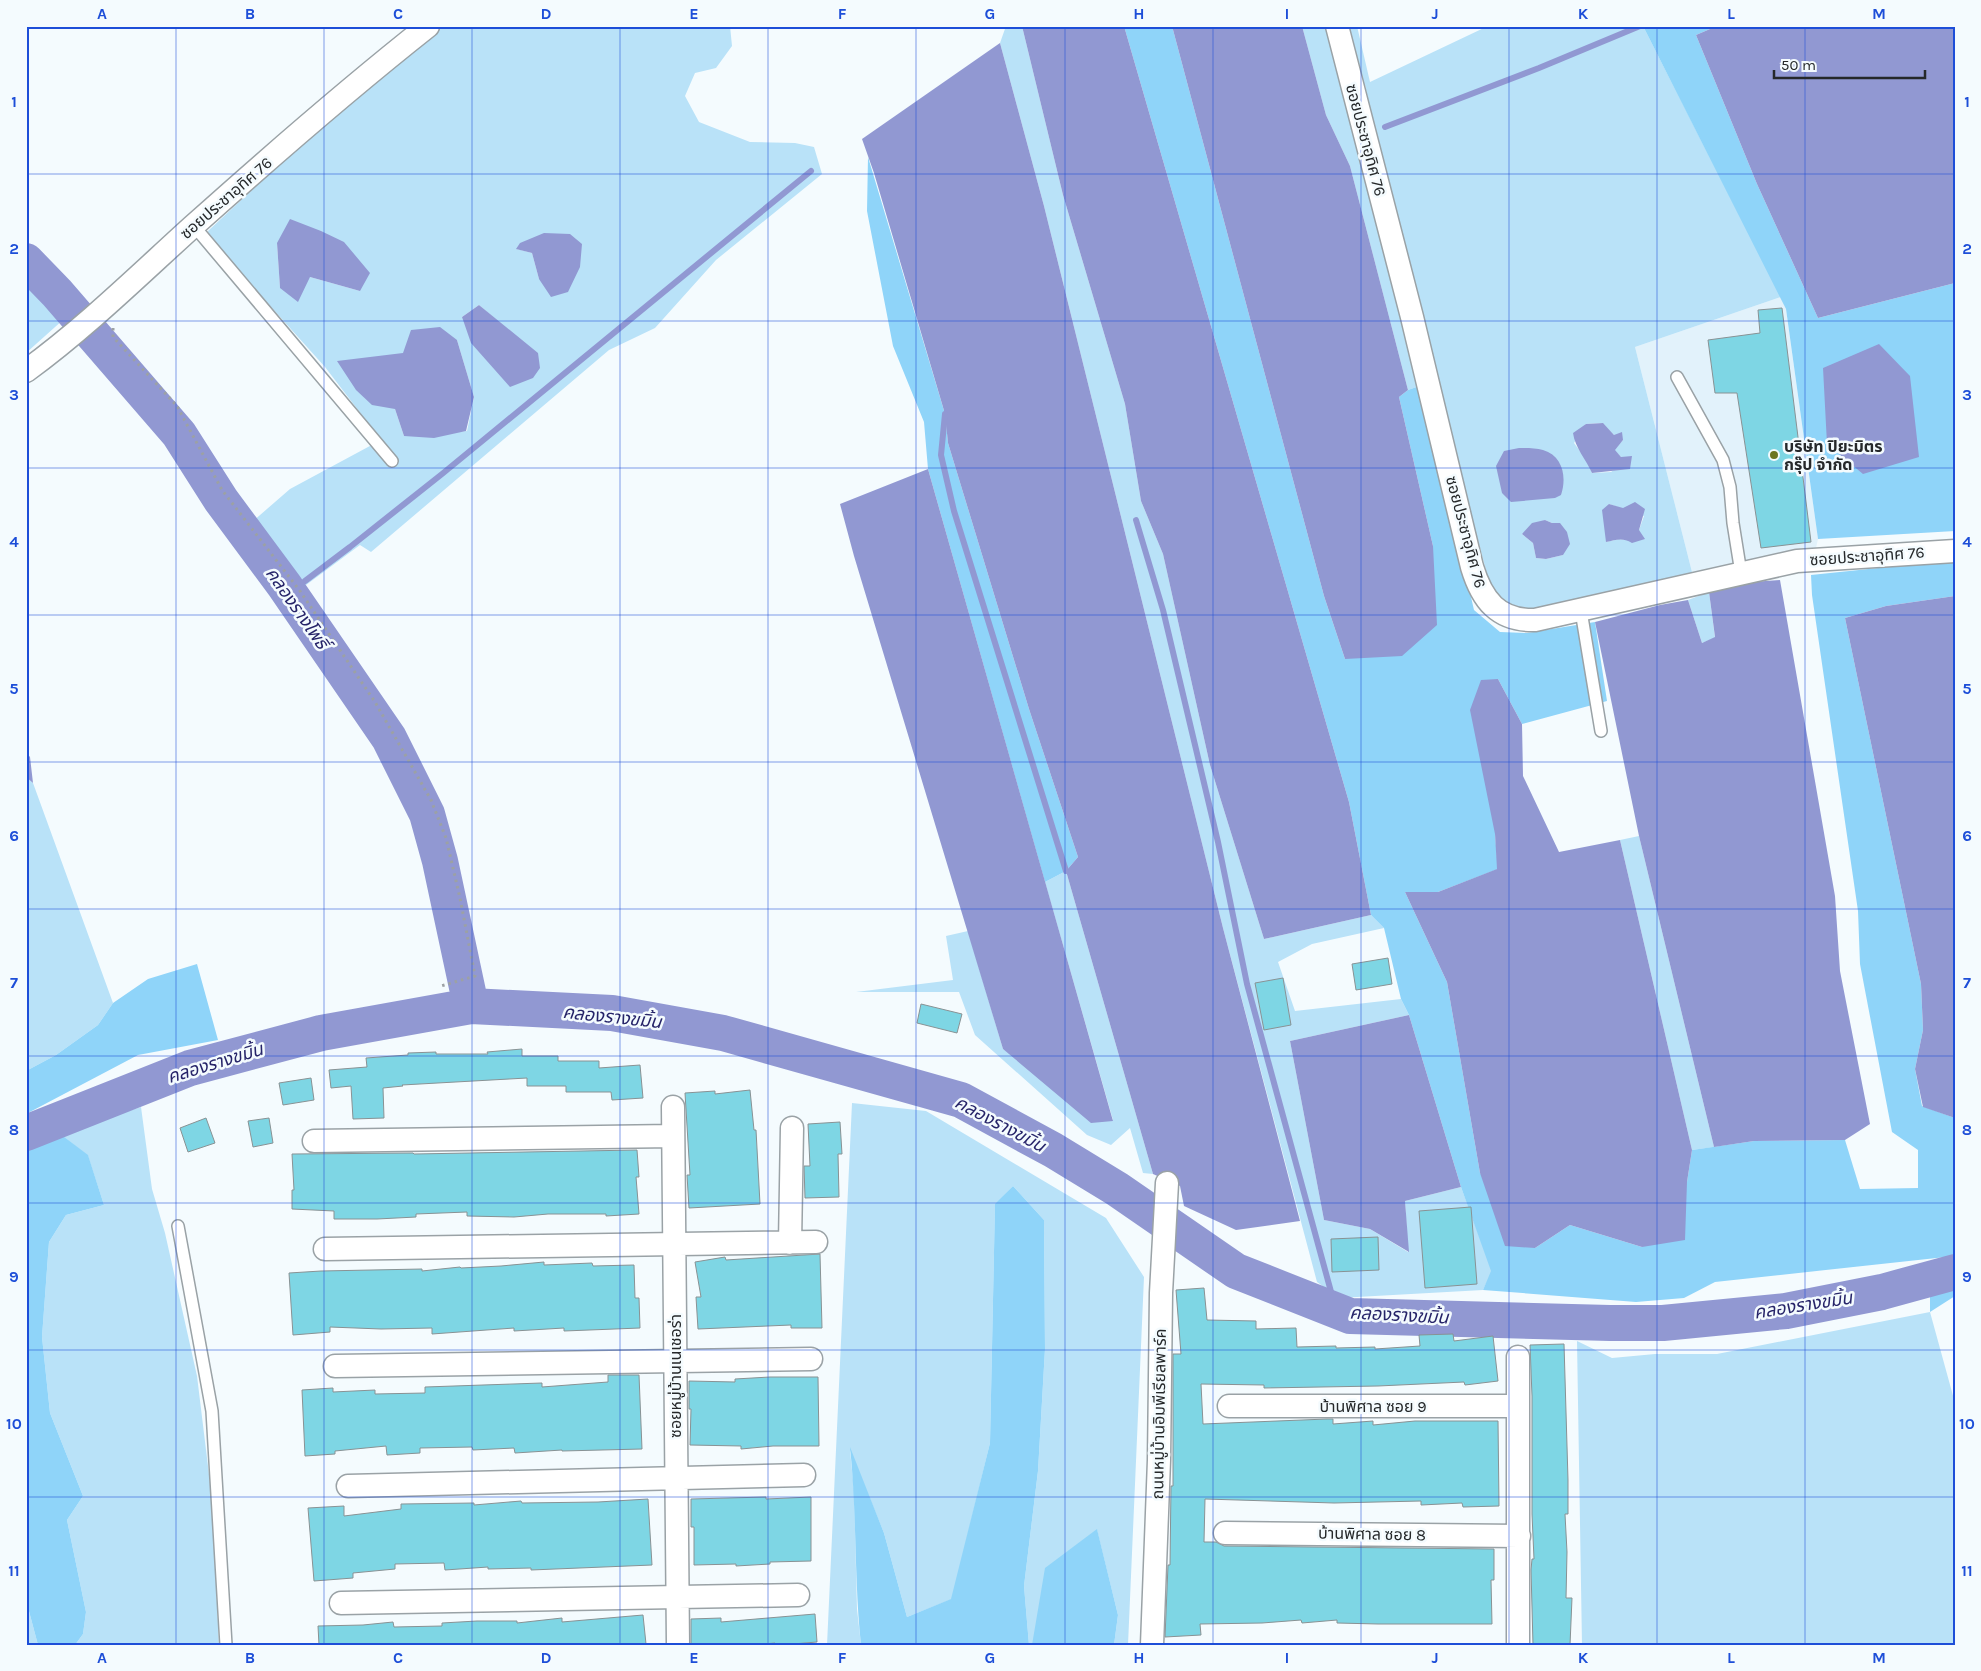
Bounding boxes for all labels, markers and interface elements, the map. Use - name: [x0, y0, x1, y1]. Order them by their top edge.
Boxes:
- text: A: [97, 4, 107, 23]
- text: B: [245, 4, 255, 23]
- text: C: [393, 4, 403, 23]
- text: D: [541, 4, 552, 23]
- text: E: [689, 4, 699, 23]
- text: F: [838, 4, 847, 23]
- text: G: [985, 4, 995, 23]
- text: H: [1133, 4, 1145, 23]
- text: I: [1285, 4, 1289, 23]
- text: J: [1431, 4, 1439, 23]
- text: K: [1578, 4, 1589, 23]
- text: L: [1727, 4, 1735, 23]
- text: M: [1872, 4, 1886, 23]
- scale bar: [1774, 48, 1925, 80]
- text: 50 m: [1781, 56, 1816, 74]
- street label: ซอยประชาอุทิศ 76: [1342, 82, 1390, 198]
- text: 1: [11, 92, 17, 111]
- text: 1: [1964, 92, 1970, 111]
- street label: ซอยประชาอุทิศ 76: [176, 153, 276, 243]
- text: 2: [9, 239, 19, 258]
- text: 2: [1962, 239, 1972, 258]
- text: 3: [9, 385, 19, 404]
- text: 3: [1962, 385, 1972, 404]
- place label: บริษัท ปิยะมิตร กรุ๊ป จำกัด: [1784, 437, 1883, 474]
- marker: บริษัท ปิยะมิตร กรุ๊ป จำกัด: [1768, 449, 1780, 461]
- street label: ซอยประชาอุทิศ 76: [1442, 474, 1490, 590]
- text: 4: [9, 532, 19, 551]
- text: 4: [1962, 532, 1972, 551]
- street label: ซอยประชาอุทิศ 76: [1809, 543, 1925, 569]
- water label: คลองรางโพธิ์: [261, 563, 336, 657]
- text: 5: [9, 679, 19, 698]
- text: 5: [1962, 679, 1972, 698]
- text: 6: [9, 826, 19, 845]
- text: 6: [1962, 826, 1972, 845]
- text: 7: [10, 973, 18, 992]
- text: 7: [1963, 973, 1971, 992]
- water label: คลองรางขมิ้น: [562, 1000, 663, 1033]
- water label: คลองรางขมิ้น: [164, 1037, 266, 1088]
- water label: คลองรางขมิ้น: [951, 1090, 1050, 1157]
- text: 8: [9, 1120, 19, 1139]
- text: 8: [1962, 1120, 1972, 1139]
- text: 9: [9, 1267, 19, 1286]
- text: 9: [1962, 1267, 1972, 1286]
- water label: คลองรางขมิ้น: [1752, 1285, 1855, 1324]
- water label: คลองรางขมิ้น: [1349, 1300, 1450, 1329]
- street label: ซอยหมู่บ้านเนเชอร่า: [666, 1314, 685, 1438]
- street label: ถนนหมู่บ้านอิมพีเรียลพาร์ค: [1148, 1328, 1170, 1500]
- street label: บ้านพิศาล ซอย 9: [1319, 1397, 1427, 1416]
- text: 10: [6, 1414, 22, 1433]
- text: 10: [1959, 1414, 1975, 1433]
- street label: บ้านพิศาล ซอย 8: [1318, 1524, 1426, 1544]
- text: 11: [8, 1561, 20, 1580]
- text: 11: [1961, 1561, 1973, 1580]
- text: A: [97, 1648, 107, 1667]
- text: B: [245, 1648, 255, 1667]
- text: C: [393, 1648, 403, 1667]
- text: D: [541, 1648, 552, 1667]
- text: E: [689, 1648, 699, 1667]
- text: F: [838, 1648, 847, 1667]
- text: G: [985, 1648, 995, 1667]
- text: H: [1133, 1648, 1145, 1667]
- text: I: [1285, 1648, 1289, 1667]
- text: J: [1431, 1648, 1439, 1667]
- text: K: [1578, 1648, 1589, 1667]
- text: L: [1727, 1648, 1735, 1667]
- text: M: [1872, 1648, 1886, 1667]

